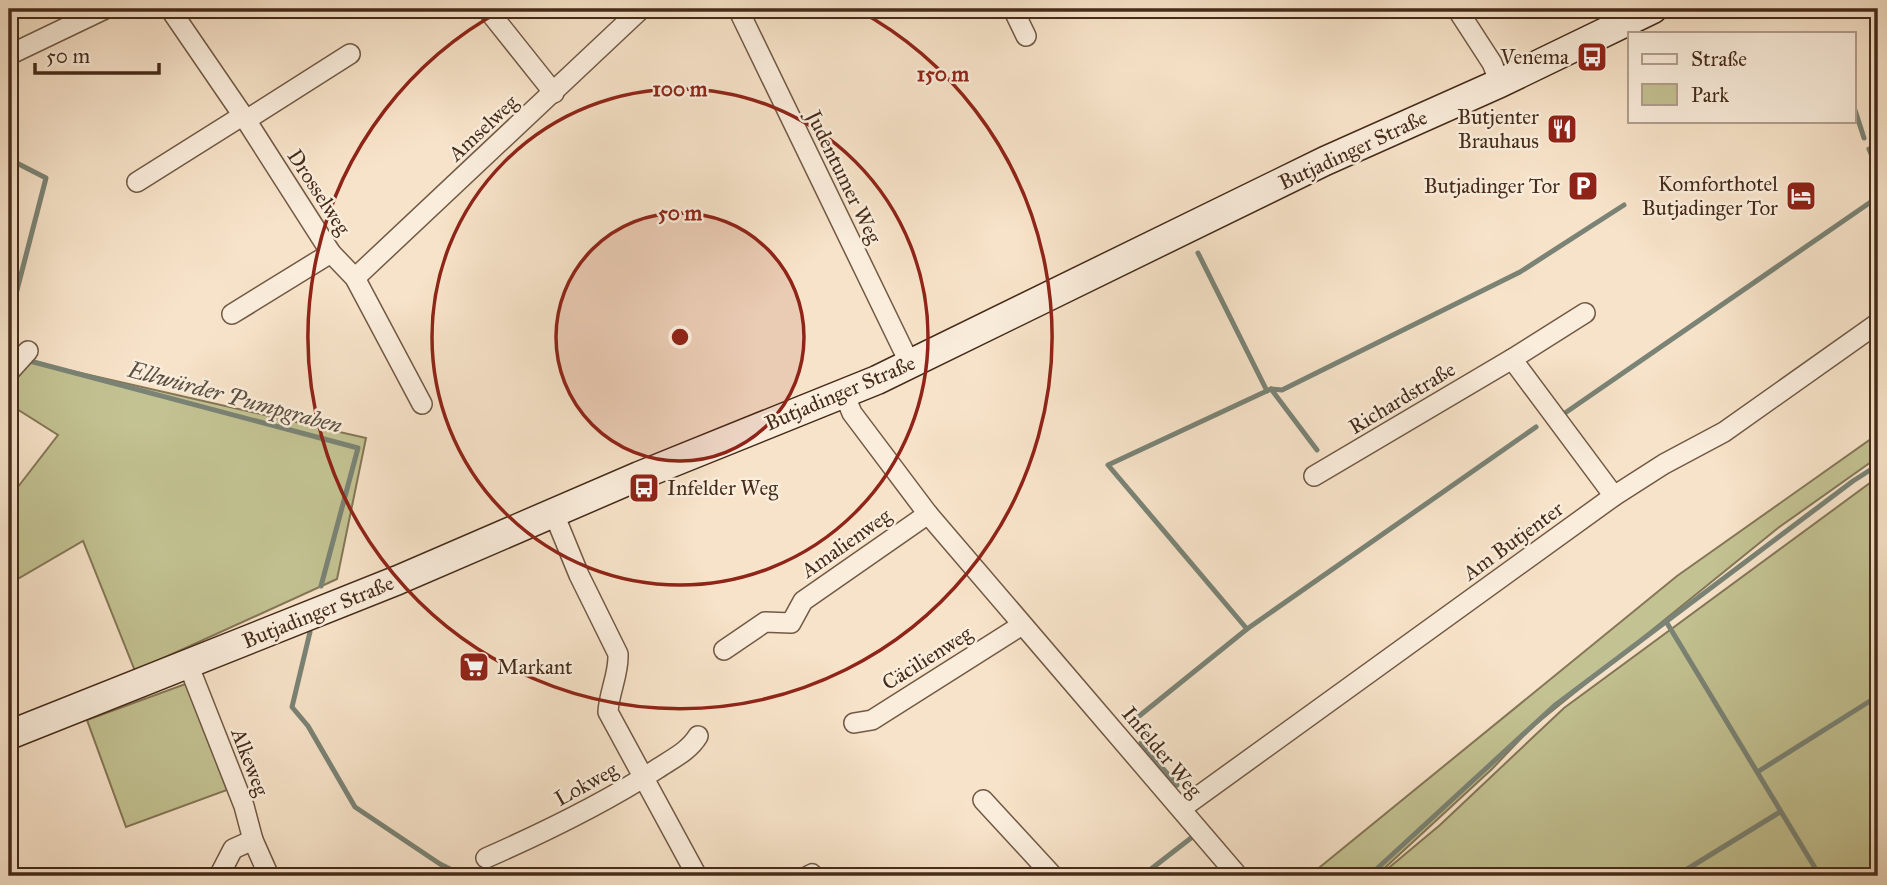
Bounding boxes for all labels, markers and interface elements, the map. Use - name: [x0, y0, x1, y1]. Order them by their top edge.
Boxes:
- scale bar: [35, 32, 159, 76]
- legend: [1628, 32, 1856, 122]
- bus stop icon: Venema: [1575, 40, 1609, 74]
- text: 50 m: [46, 43, 91, 69]
- place label: Venema: [1500, 44, 1569, 70]
- text: Straße: [1691, 46, 1747, 72]
- text: 150 m: [917, 61, 969, 87]
- text: 100 m: [653, 76, 708, 102]
- text: Park: [1691, 82, 1729, 108]
- street label: Amselweg: [442, 89, 523, 167]
- street label: Judentumer Weg: [800, 104, 887, 248]
- street label: Butjadinger Straße: [1275, 104, 1432, 196]
- place label: Butjenter Brauhaus: [1457, 104, 1539, 154]
- restaurant icon: Butjenter Brauhaus: [1545, 112, 1579, 146]
- street label: Drosselweg: [282, 144, 356, 240]
- parking icon: Butjadinger Tor: [1566, 169, 1600, 203]
- place label: Komforthotel Butjadinger Tor: [1642, 171, 1778, 221]
- place label: Butjadinger Tor: [1424, 173, 1560, 199]
- hotel icon: Komforthotel Butjadinger Tor: [1784, 179, 1818, 213]
- text: 50 m: [658, 200, 702, 226]
- centre of rings: [668, 325, 692, 349]
- street label: Butjadinger Straße: [761, 349, 919, 436]
- water label: Ellwürder Pumpgraben: [124, 355, 345, 440]
- street label: Richardstraße: [1344, 356, 1460, 440]
- bus stop icon: Infelder Weg: [627, 471, 661, 505]
- place label: Infelder Weg: [667, 475, 778, 501]
- street label: Am Butjenter: [1457, 496, 1568, 587]
- street label: Amalienweg: [795, 502, 896, 584]
- street label: Butjadinger Straße: [238, 570, 398, 654]
- street label: Cäcilienweg: [877, 620, 977, 696]
- supermarket icon: Markant: [457, 650, 491, 684]
- place label: Markant: [497, 654, 573, 680]
- street label: Infelder Weg: [1116, 701, 1208, 803]
- street label: Alkeweg: [225, 724, 275, 800]
- street label: Lokweg: [550, 756, 622, 812]

